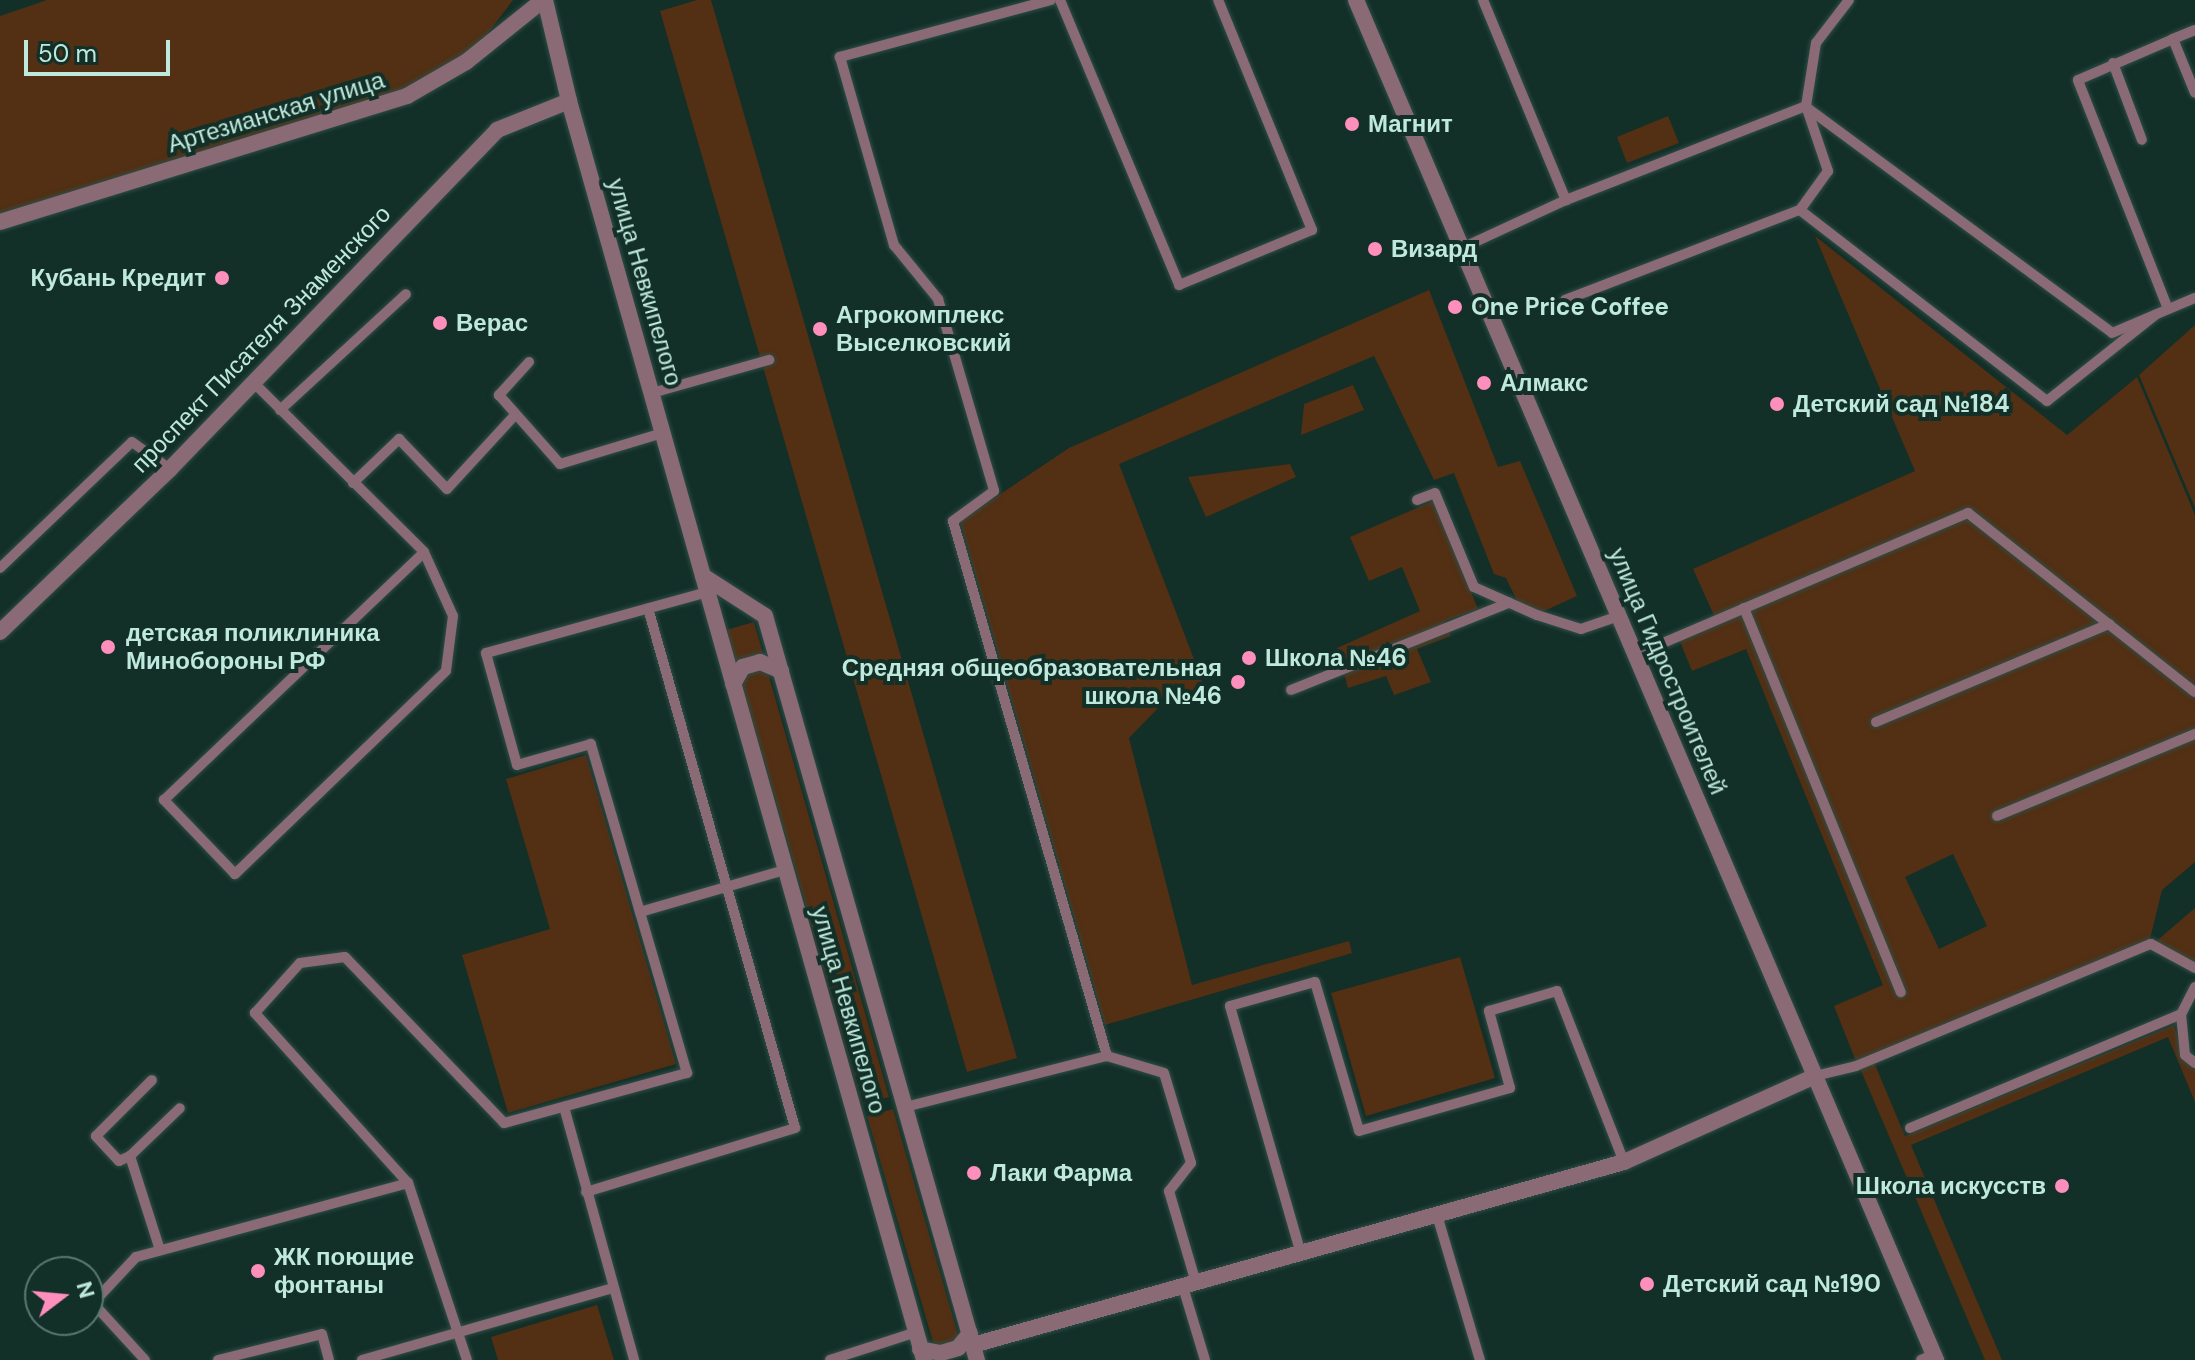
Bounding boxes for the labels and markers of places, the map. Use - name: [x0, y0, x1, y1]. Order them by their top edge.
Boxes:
- place label: Магнит: [1368, 110, 1453, 138]
- marker: Магнит: [1343, 115, 1361, 133]
- place label: Визард: [1391, 235, 1477, 263]
- marker: Визард: [1366, 240, 1384, 258]
- place label: Кубань Кредит: [31, 264, 206, 292]
- marker: Кубань Кредит: [213, 269, 231, 287]
- place label: One Price Coffee: [1471, 293, 1669, 321]
- marker: One Price Coffee: [1446, 298, 1464, 316]
- place label: Агрокомплекс Выселковский: [836, 301, 1011, 357]
- place label: Верас: [456, 309, 528, 337]
- marker: Верас: [431, 314, 449, 332]
- marker: Агрокомплекс Выселковский: [811, 320, 829, 338]
- place label: Алмакс: [1500, 369, 1588, 397]
- marker: Алмакс: [1475, 374, 1493, 392]
- place label: Детский сад №184: [1793, 390, 2010, 418]
- marker: Детский сад №184: [1768, 395, 1786, 413]
- place label: детская поликлиника Минобороны РФ: [126, 619, 380, 675]
- marker: детская поликлиника Минобороны РФ: [97, 636, 119, 658]
- place label: Школа №46: [1265, 644, 1407, 672]
- marker: Школа №46: [1240, 649, 1258, 667]
- place label: Средняя общеобразовательная школа №46: [842, 654, 1222, 710]
- marker: Средняя общеобразовательная школа №46: [1229, 673, 1247, 691]
- place label: Лаки Фарма: [990, 1159, 1132, 1187]
- marker: Лаки Фарма: [965, 1164, 983, 1182]
- place label: Школа искусств: [1856, 1172, 2046, 1200]
- marker: Школа искусств: [2053, 1177, 2071, 1195]
- place label: ЖК поющие фонтаны: [274, 1243, 414, 1299]
- marker: ЖК поющие фонтаны: [249, 1262, 267, 1280]
- place label: Детский сад №190: [1663, 1270, 1881, 1298]
- marker: Детский сад №190: [1638, 1275, 1656, 1293]

